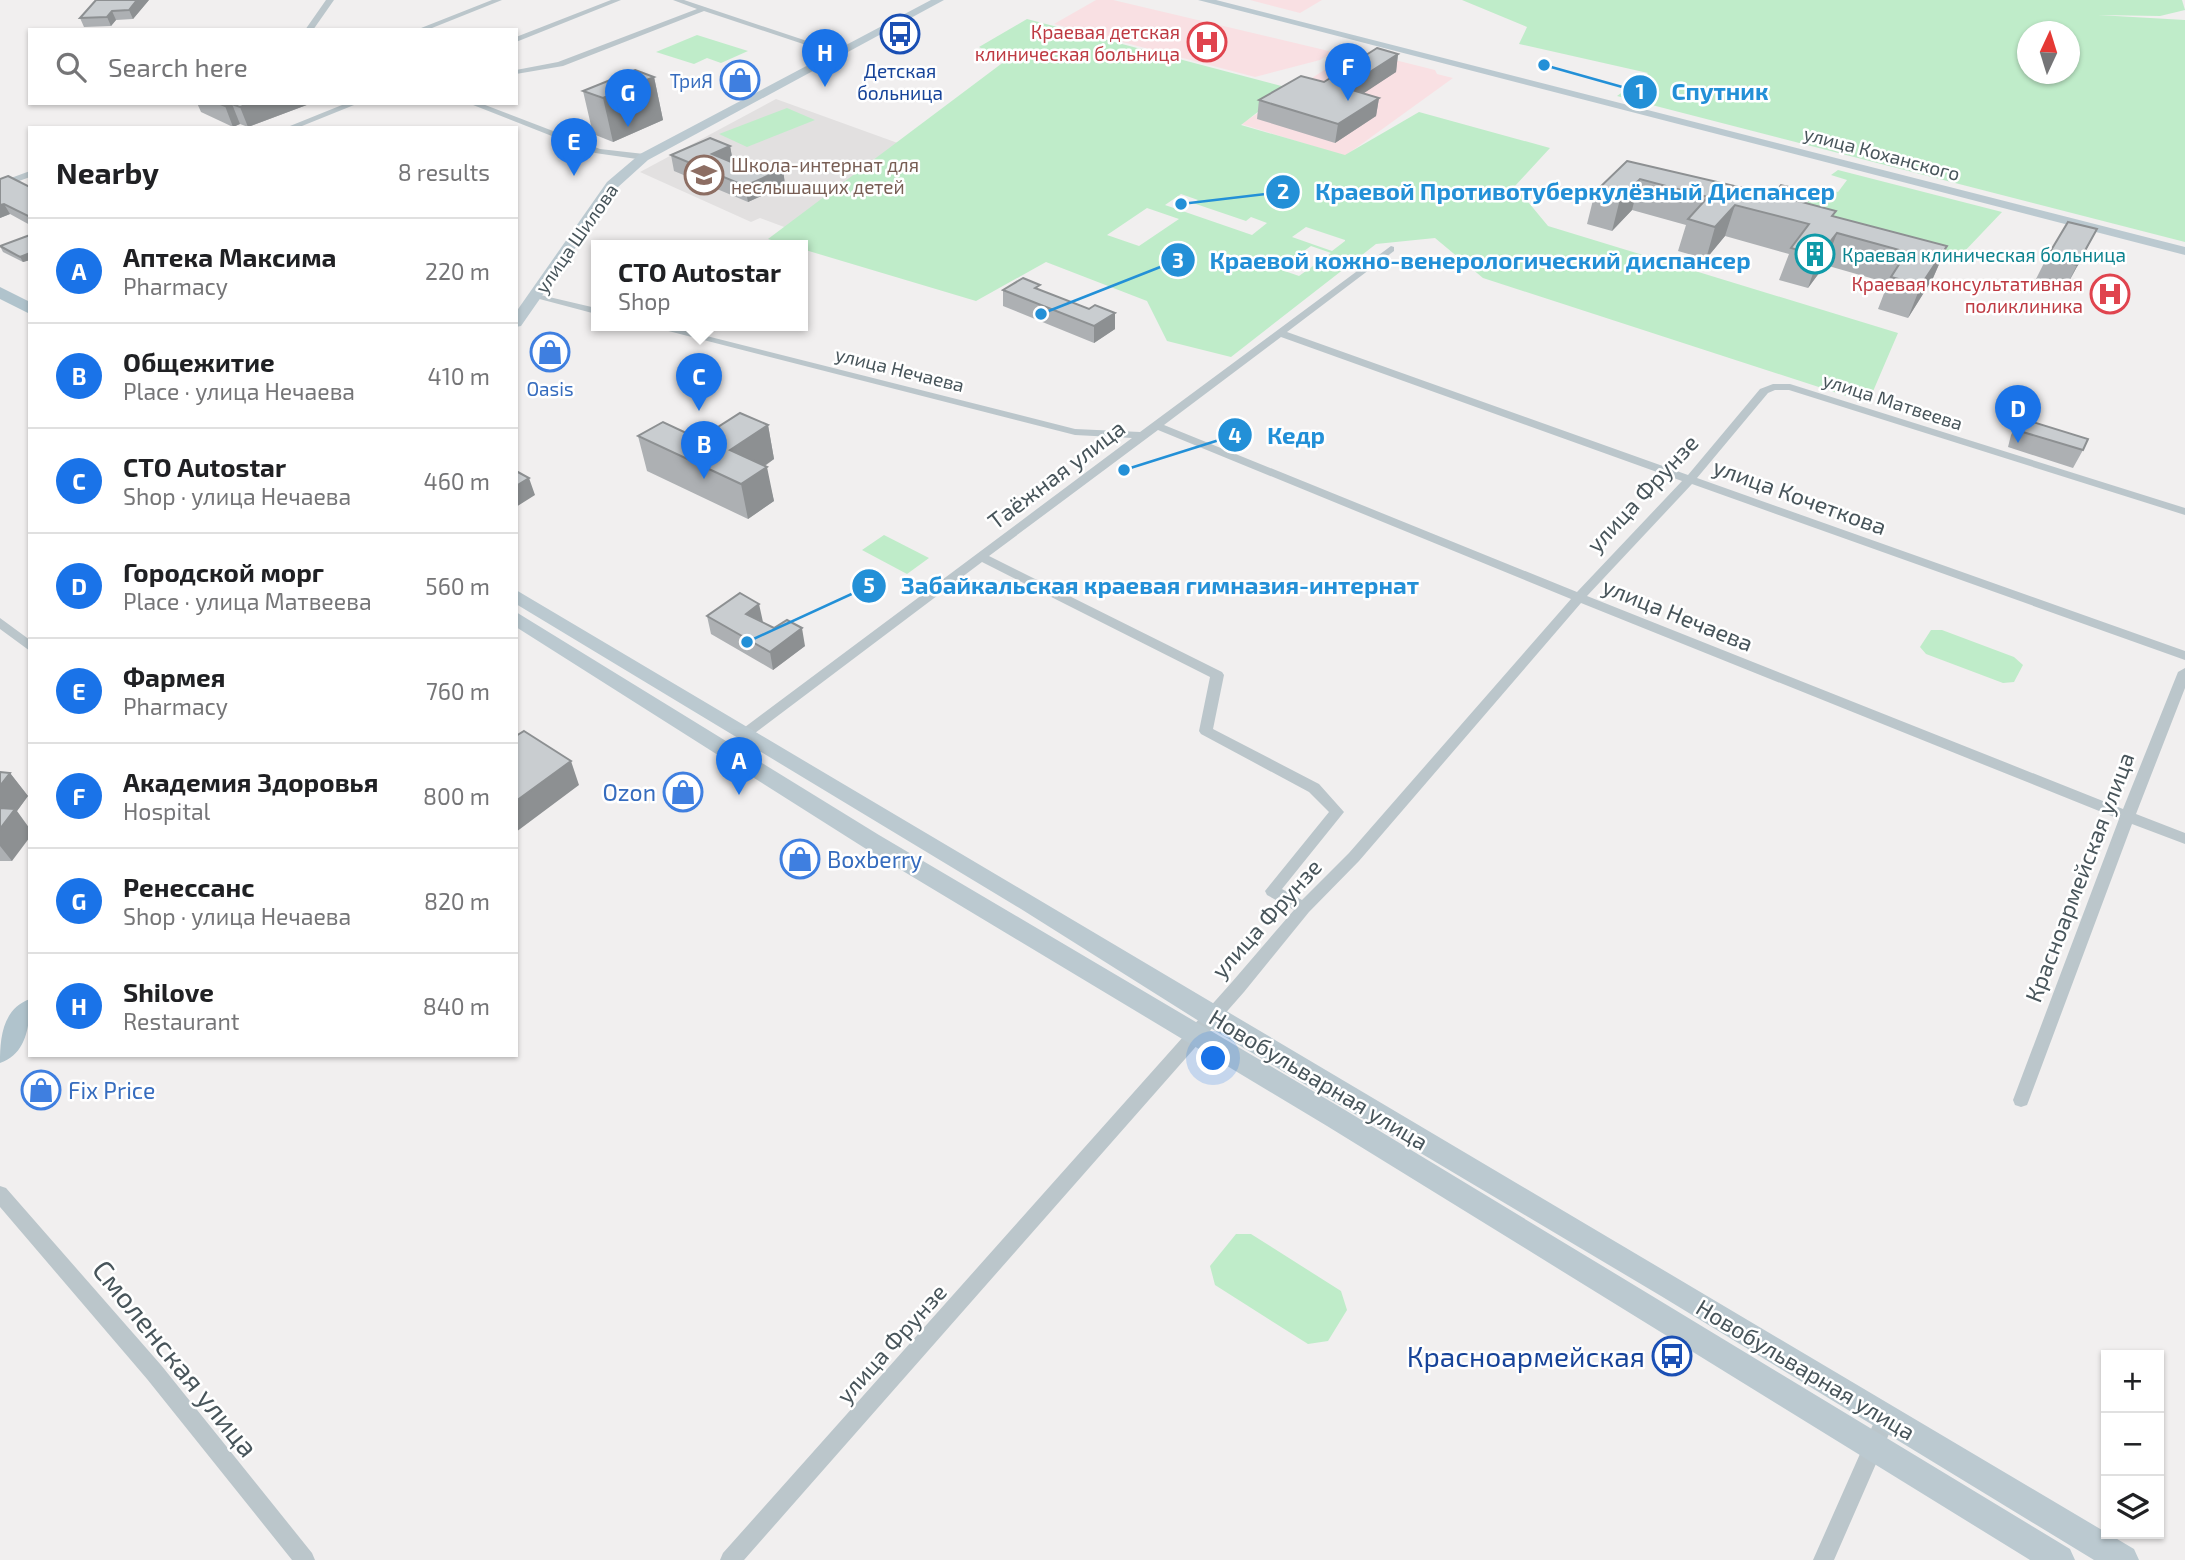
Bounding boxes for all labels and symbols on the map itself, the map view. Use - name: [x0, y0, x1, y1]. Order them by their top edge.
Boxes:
- bus stop icon: Детская больница: [879, 13, 921, 55]
- place label: Краевая детская клиническая больница: [975, 20, 1180, 65]
- hospital icon: Краевая детская клиническая больница: [1186, 21, 1228, 63]
- north arrow: [2017, 21, 2080, 84]
- pin: H: [802, 29, 848, 87]
- pin: F: [1325, 43, 1371, 101]
- shop icon: ТриЯ: [719, 59, 761, 101]
- place label: Детская больница: [857, 59, 943, 104]
- pin: G: [605, 69, 651, 127]
- place label: ТриЯ: [670, 69, 713, 92]
- callout: Спутник: [1623, 69, 1783, 114]
- text: Спутник: [1671, 76, 1769, 105]
- text: 1: [1635, 78, 1645, 103]
- pin: E: [551, 118, 597, 176]
- street label: улица Коханского: [1801, 121, 1963, 186]
- place label: Школа-интернат для неслышащих детей: [731, 153, 919, 198]
- school or university icon: Школа-интернат для неслышащих детей: [683, 154, 725, 196]
- callout: Краевой Противотуберкулёзный Диспансер: [1266, 169, 1849, 214]
- text: Краевой Противотуберкулёзный Диспансер: [1315, 176, 1835, 205]
- text: 2: [1277, 178, 1289, 203]
- street label: улица Шилова: [530, 179, 623, 298]
- building icon: Краевая клиническая больница: [1794, 233, 1836, 275]
- callout: Краевой кожно-венерологический диспансер: [1160, 238, 1764, 283]
- place label: Краевая клиническая больница: [1842, 243, 2126, 266]
- text: Краевой кожно-венерологический диспансер: [1209, 245, 1751, 274]
- text: 3: [1172, 247, 1184, 272]
- place label: Краевая консультативная поликлиника: [1851, 272, 2083, 317]
- hospital icon: Краевая консультативная поликлиника: [2089, 273, 2131, 315]
- shop icon: Oasis: [529, 331, 571, 373]
- street label: улица Нечаева: [833, 342, 967, 397]
- pin: C: [676, 353, 722, 411]
- street label: улица Матвеева: [1820, 368, 1966, 435]
- place label: Oasis: [526, 377, 574, 400]
- pin: D: [1995, 385, 2041, 443]
- street label: Таёжная улица: [982, 413, 1131, 535]
- callout: Кедр: [1218, 413, 1339, 458]
- text: Кедр: [1267, 420, 1325, 449]
- pin: B: [681, 421, 727, 479]
- text: 4: [1228, 422, 1242, 447]
- street label: улица Фрунзе: [1580, 428, 1704, 558]
- street label: улица Кочеткова: [1709, 452, 1890, 541]
- callout: Забайкальская краевая гимназия-интернат: [852, 563, 1433, 608]
- text: Забайкальская краевая гимназия-интернат: [901, 570, 1419, 599]
- street label: улица Нечаева: [1598, 571, 1757, 658]
- text: 5: [863, 572, 875, 597]
- pin: A: [716, 737, 762, 795]
- street label: Красноармейская улица: [2018, 748, 2141, 1006]
- shop icon: Ozon: [662, 771, 704, 813]
- place label: Ozon: [603, 778, 656, 806]
- shop icon: Boxberry: [779, 838, 821, 880]
- place label: Boxberry: [827, 845, 922, 873]
- street label: улица Фрунзе: [1205, 853, 1328, 984]
- street label: Новобульварная улица: [1204, 1003, 1434, 1156]
- your location: [1196, 1041, 1230, 1075]
- shop icon: Fix Price: [20, 1069, 62, 1111]
- place label: Fix Price: [68, 1076, 155, 1104]
- street label: Смоленская улица: [86, 1253, 266, 1463]
- street label: улица Фрунзе: [830, 1278, 953, 1409]
- street label: Новобульварная улица: [1691, 1293, 1921, 1446]
- bus stop icon: Красноармейская: [1651, 1335, 1693, 1377]
- place label: Красноармейская: [1407, 1339, 1645, 1373]

